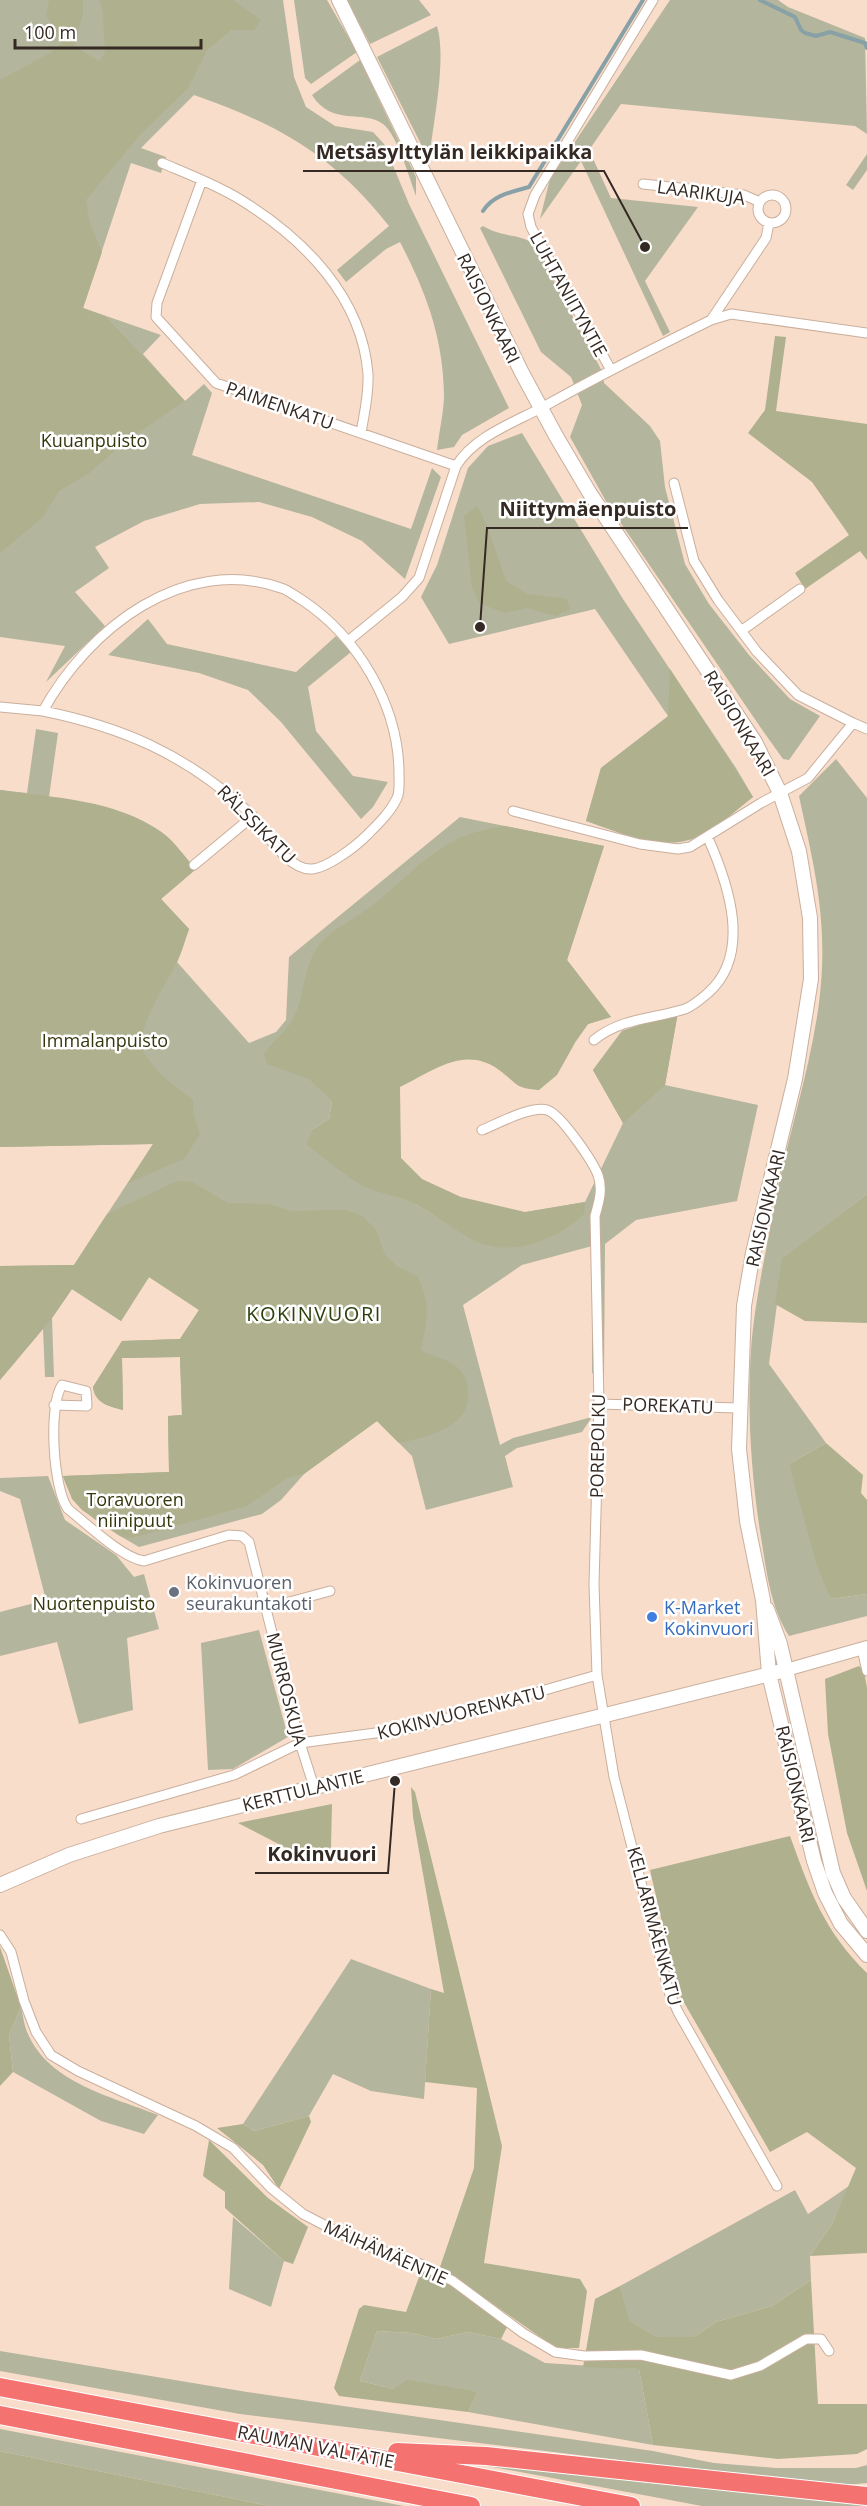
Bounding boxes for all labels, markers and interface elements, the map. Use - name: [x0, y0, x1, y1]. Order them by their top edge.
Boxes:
- scale bar: [15, 12, 201, 50]
- text: 100 m: [24, 20, 76, 44]
- callout: Metsäsylttylän leikkipaikka: [303, 133, 604, 171]
- text: Metsäsylttylän leikkipaikka: [316, 138, 592, 165]
- street label: LAARIKUJA: [655, 174, 747, 210]
- street label: LUHTANIITYNTIE: [525, 227, 613, 361]
- street label: RAISIONKAARI: [452, 249, 526, 367]
- street label: PAIMENKATU: [223, 375, 337, 435]
- park label: Kuuanpuisto: [41, 428, 147, 452]
- callout: Niittymäenpuisto: [487, 490, 688, 528]
- text: Niittymäenpuisto: [500, 495, 676, 522]
- street label: RAISIONKAARI: [699, 665, 781, 781]
- street label: RÄLSSIKATU: [212, 779, 302, 869]
- park label: Immalanpuisto: [42, 1028, 168, 1052]
- street label: RAISIONKAARI: [740, 1147, 790, 1269]
- district label: KOKINVUORI: [246, 1300, 382, 1327]
- street label: POREKATU: [622, 1391, 714, 1419]
- street label: POREPOLKU: [584, 1394, 610, 1498]
- park label: Toravuoren niinipuut: [86, 1487, 184, 1532]
- place label: Kokinvuoren seurakuntakoti: [186, 1570, 312, 1615]
- marker: Kokinvuoren seurakuntakoti: [167, 1585, 181, 1599]
- park label: Nuortenpuisto: [33, 1591, 155, 1615]
- place label: K-Market Kokinvuori: [664, 1595, 754, 1640]
- marker: K-Market Kokinvuori: [645, 1610, 659, 1624]
- street label: MURROSKUJA: [261, 1630, 313, 1749]
- street label: KOKINVUORENKATU: [374, 1679, 548, 1745]
- street label: RAISIONKAARI: [771, 1723, 821, 1845]
- street label: KERTTULANTIE: [240, 1763, 366, 1817]
- callout: Kokinvuori: [255, 1835, 388, 1873]
- text: Kokinvuori: [267, 1840, 377, 1867]
- street label: KELLARIMÄENKATU: [622, 1844, 688, 2008]
- street label: MÄIHÄMÄENTIE: [320, 2214, 452, 2290]
- street label: RAUMAN VALTATIE: [236, 2419, 396, 2473]

